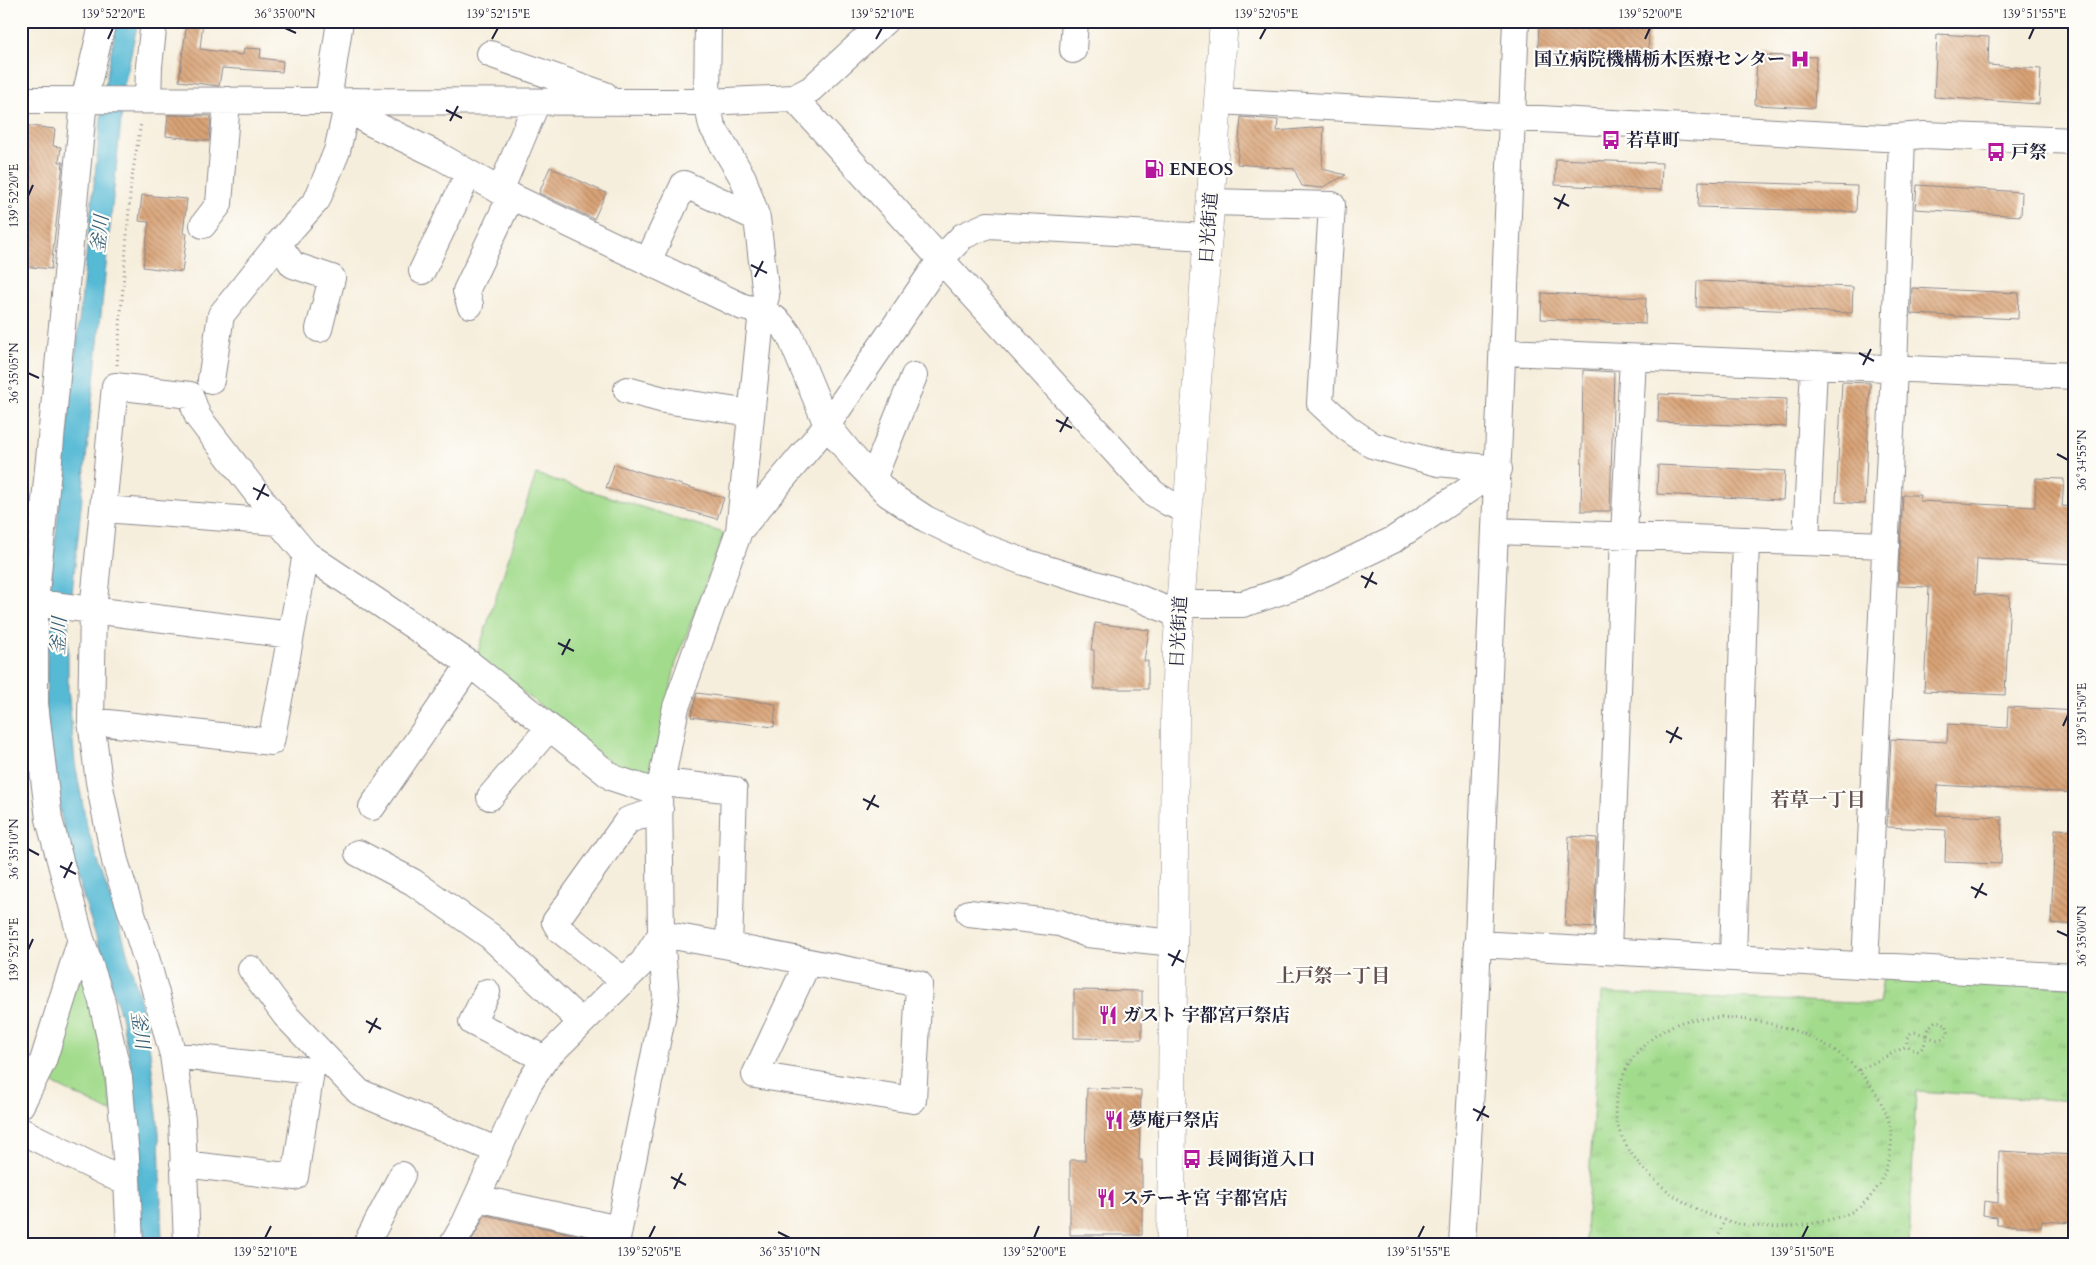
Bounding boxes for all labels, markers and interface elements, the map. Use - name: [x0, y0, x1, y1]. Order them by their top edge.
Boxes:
- text: 139°52'20"E: [81, 6, 145, 22]
- text: 36°35'00"N: [255, 6, 316, 22]
- text: 139°52'15"E: [466, 6, 530, 22]
- text: 139°52'10"E: [850, 6, 914, 22]
- text: 139°52'05"E: [1234, 6, 1298, 22]
- text: 139°52'00"E: [1618, 6, 1682, 22]
- text: 139°51'55"E: [2002, 6, 2066, 22]
- place label: 国立病院機構栃木医療センター: [1534, 47, 1785, 72]
- hospital icon: 国立病院機構栃木医療センター: [1789, 48, 1811, 70]
- place label: 若草町: [1626, 128, 1680, 153]
- bus stop icon: 若草町: [1600, 129, 1622, 151]
- place label: 戸祭: [2011, 140, 2047, 165]
- bus stop icon: 戸祭: [1985, 141, 2007, 163]
- place label: ENEOS: [1169, 157, 1233, 182]
- fuel station icon: ENEOS: [1143, 158, 1165, 180]
- text: 139°52'20"E: [6, 164, 22, 228]
- street label: 日光街道: [1194, 191, 1224, 265]
- water label: 釜川: [85, 212, 115, 254]
- text: 36°35'05"N: [6, 342, 22, 403]
- text: 36°34'55"N: [2074, 429, 2090, 490]
- street label: 日光街道: [1165, 595, 1193, 669]
- water label: 釜川: [45, 614, 73, 656]
- text: 139°51'50"E: [2074, 683, 2090, 747]
- district label: 若草一丁目: [1770, 787, 1866, 813]
- text: 36°35'10"N: [6, 818, 22, 879]
- text: 36°35'00"N: [2074, 905, 2090, 966]
- text: 139°52'15"E: [6, 918, 22, 982]
- district label: 上戸祭一丁目: [1276, 963, 1390, 989]
- place label: ガスト 宇都宮戸祭店: [1123, 1003, 1290, 1028]
- restaurant icon: ガスト 宇都宮戸祭店: [1097, 1004, 1119, 1026]
- water label: 釜川: [124, 1009, 156, 1053]
- place label: 夢庵戸祭店: [1129, 1108, 1219, 1133]
- restaurant icon: 夢庵戸祭店: [1103, 1109, 1125, 1131]
- place label: 長岡街道入口: [1207, 1147, 1315, 1172]
- bus stop icon: 長岡街道入口: [1181, 1148, 1203, 1170]
- place label: ステーキ宮 宇都宮店: [1121, 1186, 1287, 1211]
- restaurant icon: ステーキ宮 宇都宮店: [1095, 1187, 1117, 1209]
- text: 139°52'10"E: [233, 1244, 297, 1260]
- text: 139°52'05"E: [617, 1244, 681, 1260]
- text: 36°35'10"N: [760, 1244, 821, 1260]
- text: 139°52'00"E: [1002, 1244, 1066, 1260]
- text: 139°51'55"E: [1386, 1244, 1450, 1260]
- text: 139°51'50"E: [1770, 1244, 1834, 1260]

